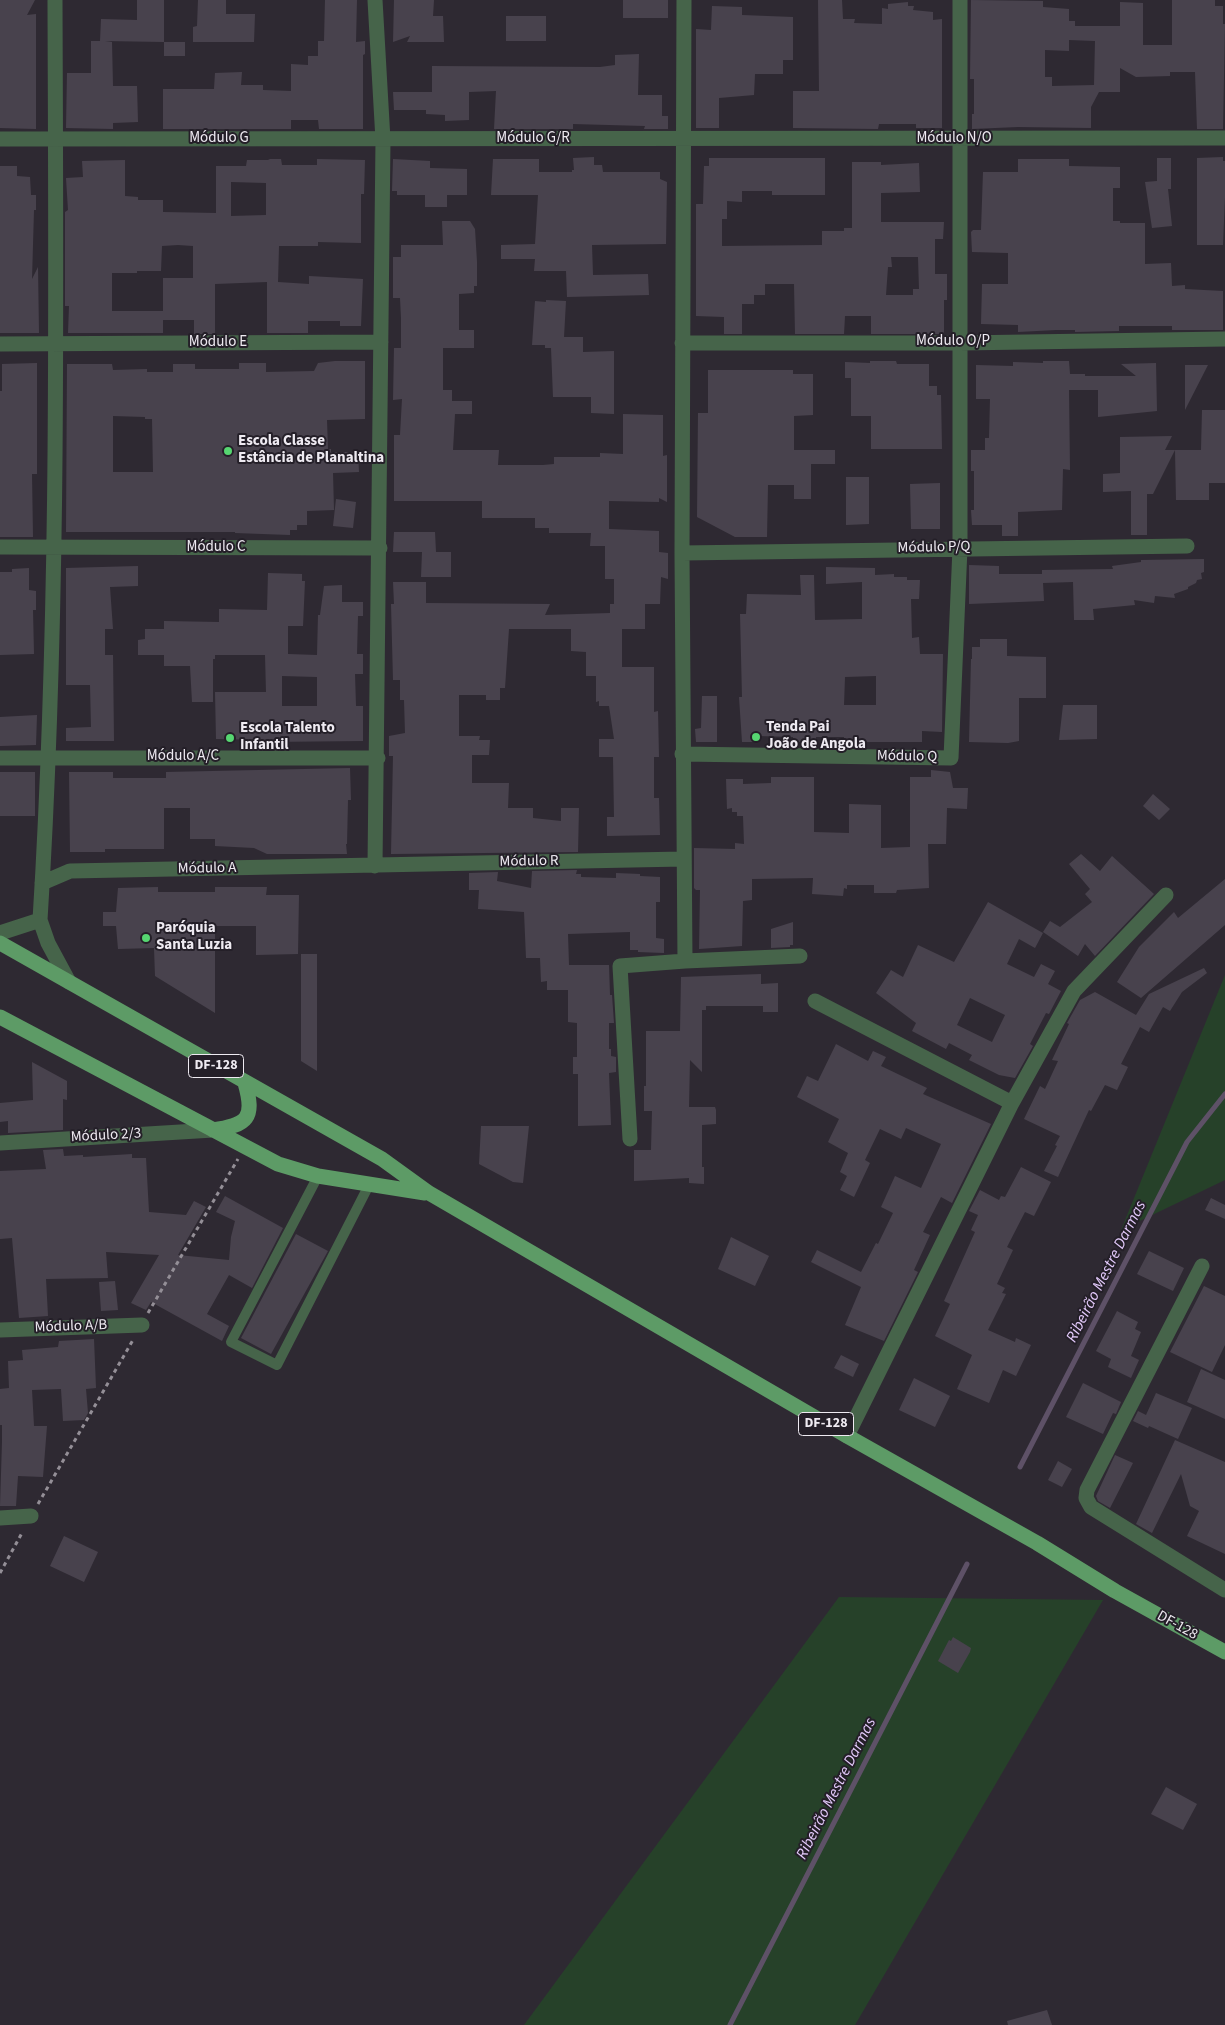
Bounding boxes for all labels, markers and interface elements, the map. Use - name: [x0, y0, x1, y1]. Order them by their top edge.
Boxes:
- street label: Módulo G: [189, 130, 249, 148]
- street label: Módulo G/R: [496, 130, 570, 148]
- street label: Módulo N/O: [916, 130, 992, 148]
- street label: Módulo O/P: [916, 333, 990, 351]
- street label: Módulo E: [189, 334, 247, 352]
- place label: Escola Classe Estância de Planaltina: [238, 433, 384, 468]
- marker: Escola Classe Estância de Planaltina: [222, 445, 234, 457]
- street label: Módulo P/Q: [897, 538, 971, 558]
- street label: Módulo C: [186, 539, 246, 557]
- place label: Tenda Pai João de Angola: [766, 719, 866, 754]
- place label: Escola Talento Infantil: [240, 720, 335, 755]
- marker: Tenda Pai João de Angola: [750, 731, 762, 743]
- marker: Escola Talento Infantil: [224, 732, 236, 744]
- street label: Módulo Q: [877, 747, 937, 767]
- street label: Módulo A/C: [147, 748, 219, 766]
- street label: Módulo R: [499, 852, 559, 872]
- street label: Módulo A: [178, 859, 236, 879]
- place label: Paróquia Santa Luzia: [156, 920, 232, 955]
- marker: Paróquia Santa Luzia: [140, 932, 152, 944]
- road number: DF-128: [188, 1054, 244, 1078]
- street label: Módulo 2/3: [70, 1125, 142, 1147]
- water label: Ribeirão Mestre Darmas: [1063, 1198, 1151, 1346]
- street label: Módulo A/B: [34, 1317, 108, 1337]
- road number: DF-128: [798, 1412, 854, 1436]
- street label: DF-128: [1154, 1608, 1200, 1644]
- water label: Ribeirão Mestre Darmas: [793, 1715, 881, 1863]

